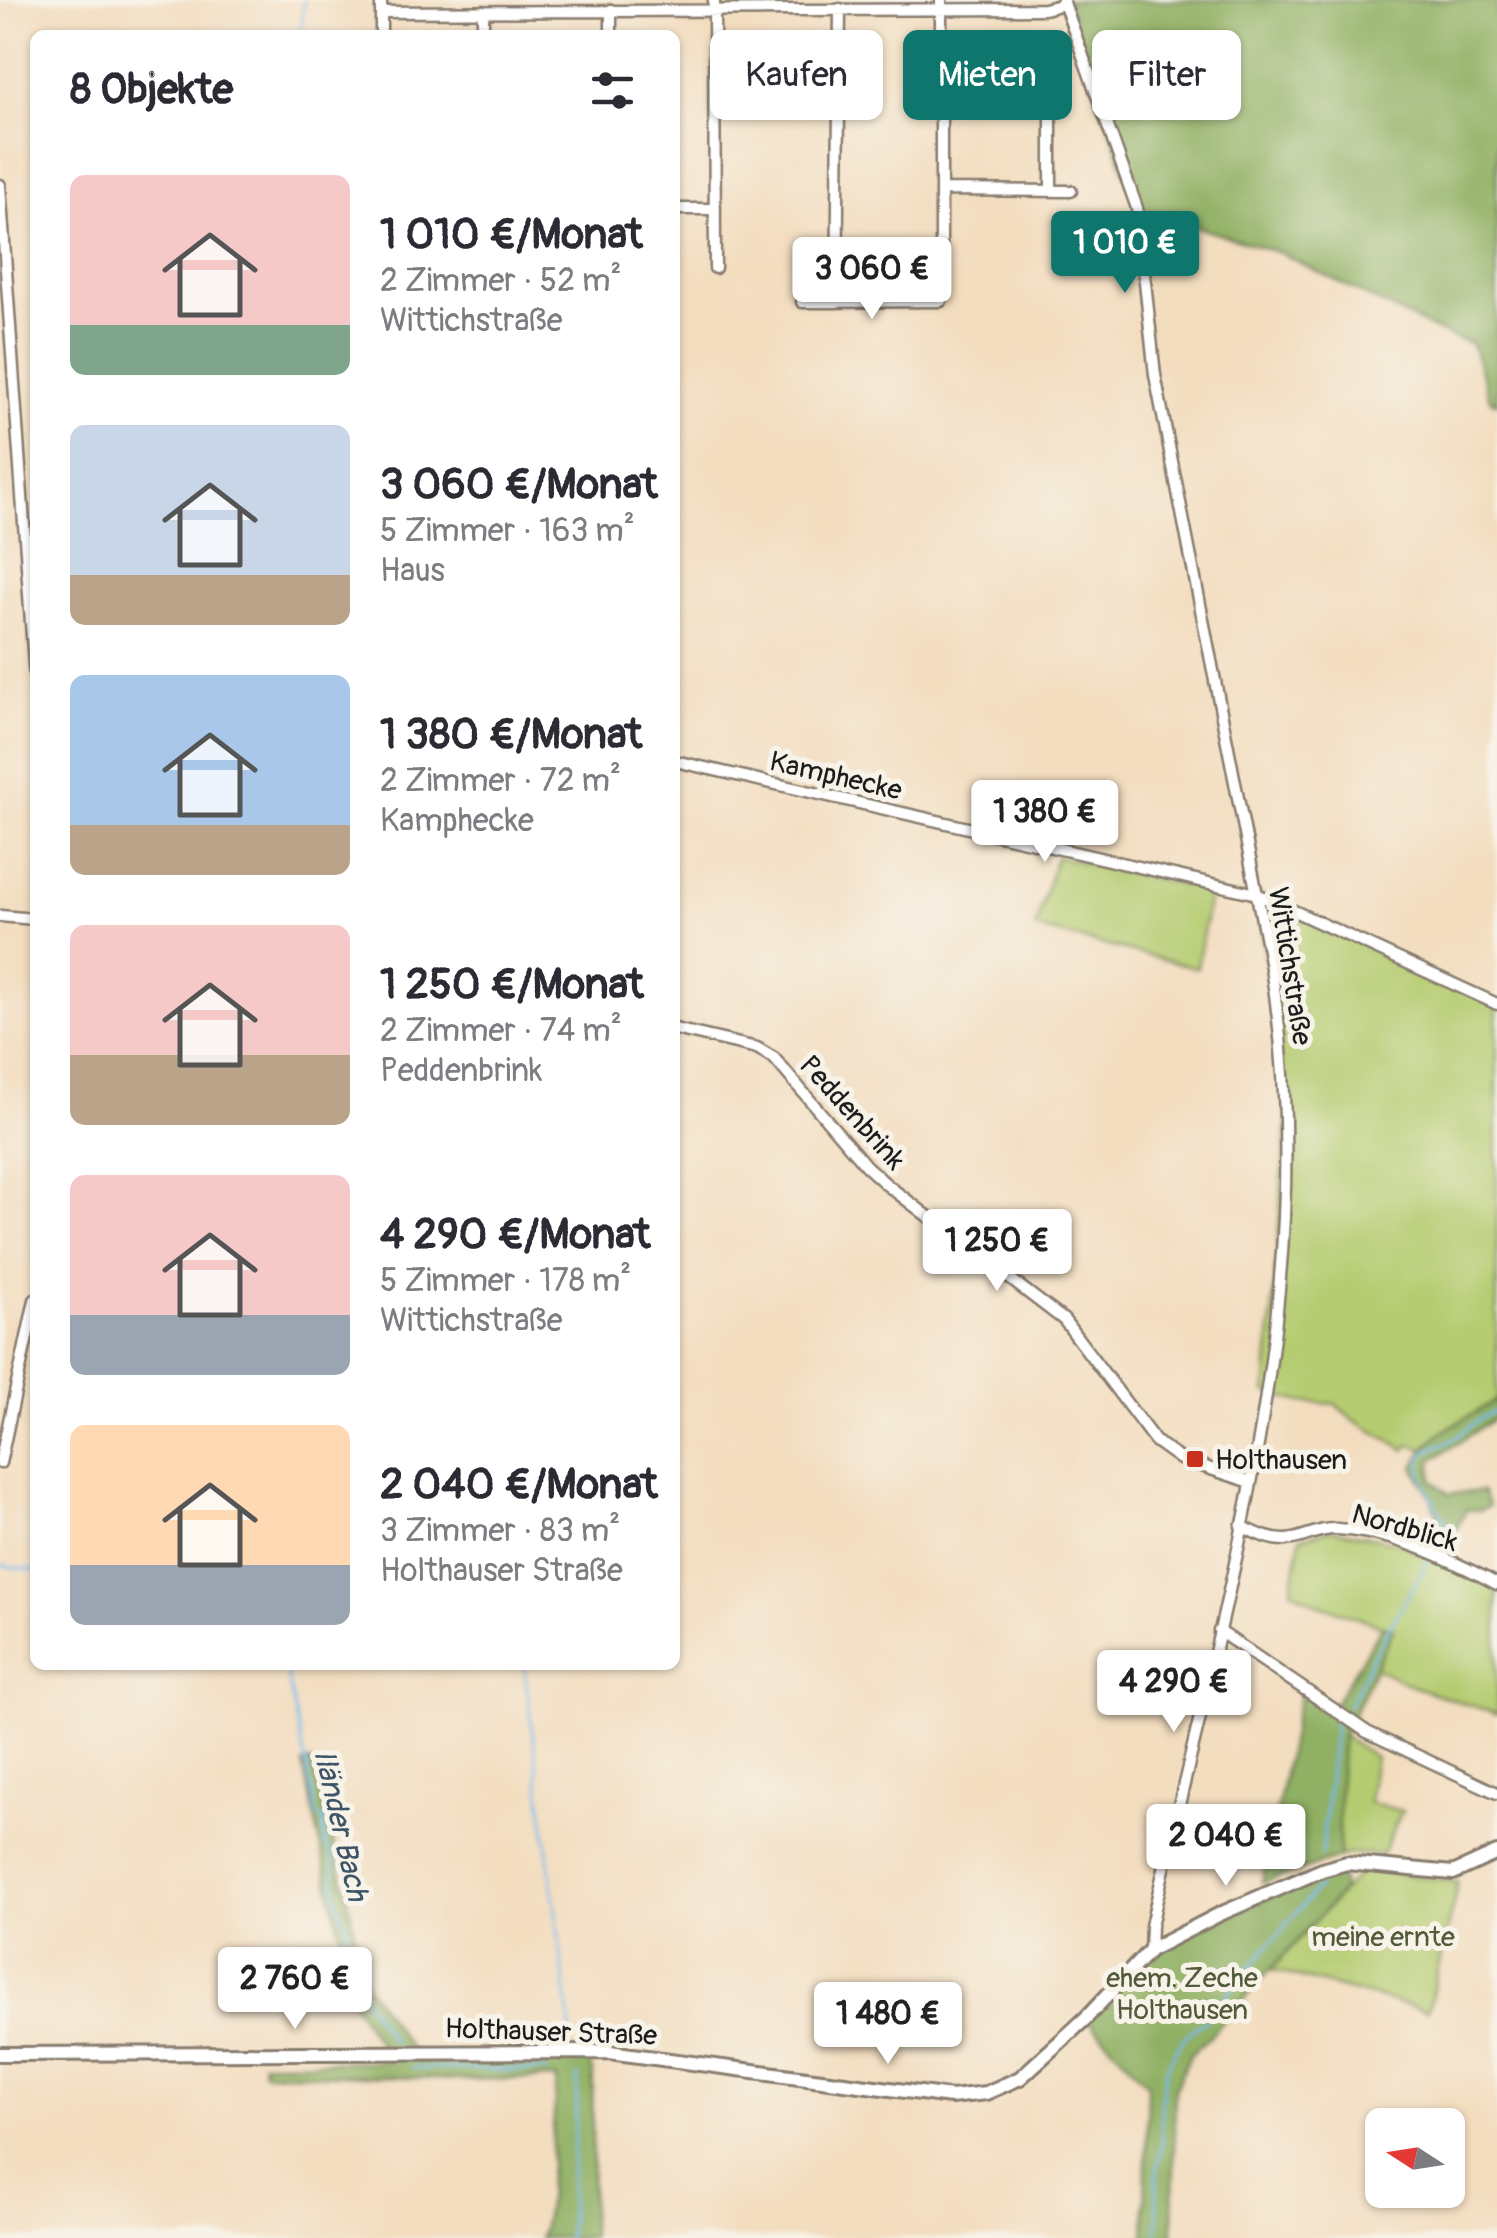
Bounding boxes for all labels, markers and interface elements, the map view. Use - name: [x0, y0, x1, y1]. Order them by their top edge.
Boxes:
- chip: Kaufen: [710, 30, 883, 120]
- chip: Mieten: [903, 30, 1072, 120]
- chip: Filter: [1092, 30, 1241, 120]
- icon: filters: [585, 63, 640, 118]
- text: 8 Objekte: [70, 64, 233, 116]
- text: 1 010 €/Monat: [380, 209, 643, 261]
- pin: 1 010 €: [1033, 211, 1217, 296]
- icon: home: [150, 215, 270, 335]
- text: 1 010 €: [1073, 223, 1177, 263]
- pin: 3 060 €: [780, 237, 964, 322]
- text: 3 060 €: [814, 249, 930, 289]
- text: 2 Zimmer · 52 m²: [380, 261, 621, 301]
- text: Wittichstraße: [380, 301, 563, 341]
- text: 3 060 €/Monat: [380, 459, 658, 511]
- icon: home: [150, 465, 270, 585]
- text: 5 Zimmer · 163 m²: [380, 511, 635, 551]
- text: Haus: [380, 551, 445, 591]
- text: 1 380 €/Monat: [380, 709, 642, 761]
- icon: home: [150, 715, 270, 835]
- street label: Kamphecke: [766, 744, 905, 809]
- text: 2 Zimmer · 72 m²: [380, 761, 621, 801]
- pin: 1 380 €: [953, 780, 1137, 865]
- text: 1 380 €: [993, 792, 1097, 832]
- text: Kamphecke: [380, 801, 534, 841]
- street label: Wittichstraße: [1260, 885, 1319, 1048]
- text: 1 250 €/Monat: [380, 959, 644, 1011]
- icon: home: [150, 965, 270, 1085]
- text: 2 Zimmer · 74 m²: [380, 1011, 622, 1051]
- street label: Peddenbrink: [791, 1049, 913, 1178]
- text: Peddenbrink: [380, 1051, 542, 1091]
- text: 4 290 €/Monat: [380, 1209, 651, 1261]
- pin: 1 250 €: [905, 1209, 1089, 1294]
- icon: home: [150, 1215, 270, 1335]
- text: 1 250 €: [945, 1221, 1049, 1261]
- text: 5 Zimmer · 178 m²: [380, 1261, 631, 1301]
- text: Wittichstraße: [380, 1301, 563, 1341]
- place label: Holthausen: [1215, 1443, 1347, 1478]
- marker: Holthausen: [1184, 1448, 1206, 1470]
- text: 2 040 €/Monat: [380, 1459, 658, 1511]
- icon: home: [150, 1465, 270, 1585]
- street label: Nordblick: [1348, 1497, 1462, 1560]
- text: 3 Zimmer · 83 m²: [380, 1511, 620, 1551]
- text: Holthauser Straße: [380, 1551, 623, 1591]
- pin: 4 290 €: [1082, 1650, 1266, 1735]
- text: 4 290 €: [1119, 1662, 1229, 1702]
- water label: Iländer Bach: [305, 1746, 376, 1906]
- pin: 2 040 €: [1134, 1804, 1318, 1889]
- text: 2 040 €: [1168, 1816, 1284, 1856]
- park label: meine ernte: [1311, 1920, 1455, 1955]
- pin: 2 760 €: [203, 1947, 387, 2032]
- text: 2 760 €: [240, 1959, 350, 1999]
- park label: ehem. Zeche Holthausen: [1106, 1961, 1258, 2028]
- pin: 1 480 €: [796, 1982, 980, 2067]
- text: 1 480 €: [836, 1994, 940, 2034]
- street label: Holthauser Straße: [444, 2011, 658, 2054]
- north arrow: [1365, 2108, 1465, 2208]
- map controls: [1365, 2108, 1465, 2208]

